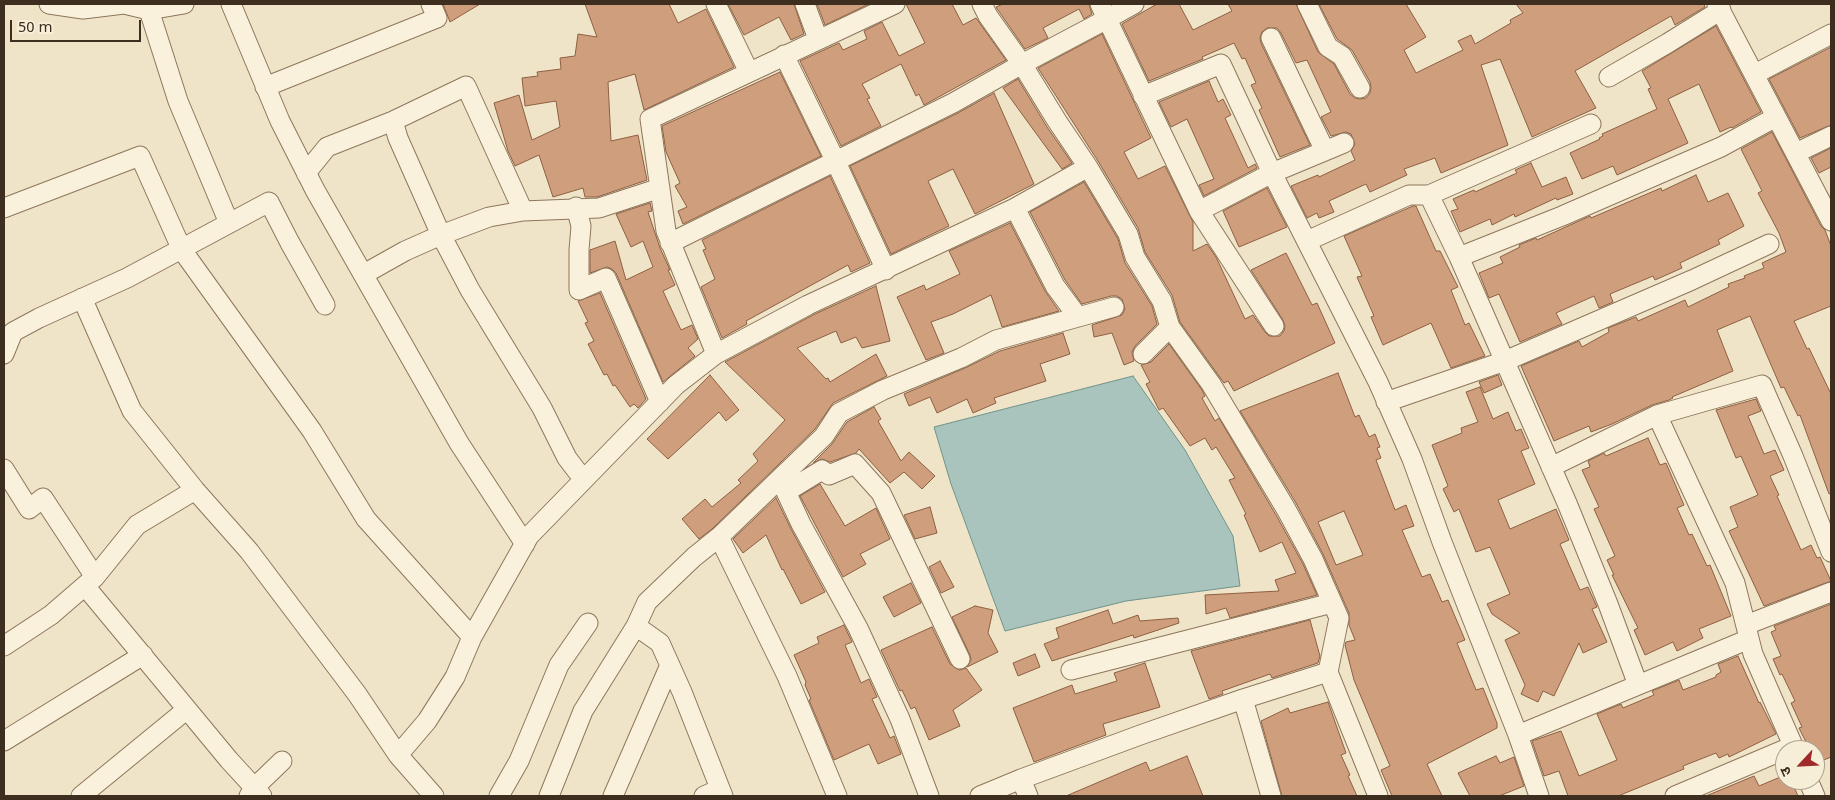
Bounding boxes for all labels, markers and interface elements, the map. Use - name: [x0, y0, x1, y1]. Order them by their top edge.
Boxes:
- scale bar: [12, 10, 144, 42]
- text: 50 m: [18, 19, 52, 38]
- north arrow: [1775, 740, 1825, 790]
- text: उ: [1777, 763, 1797, 779]

